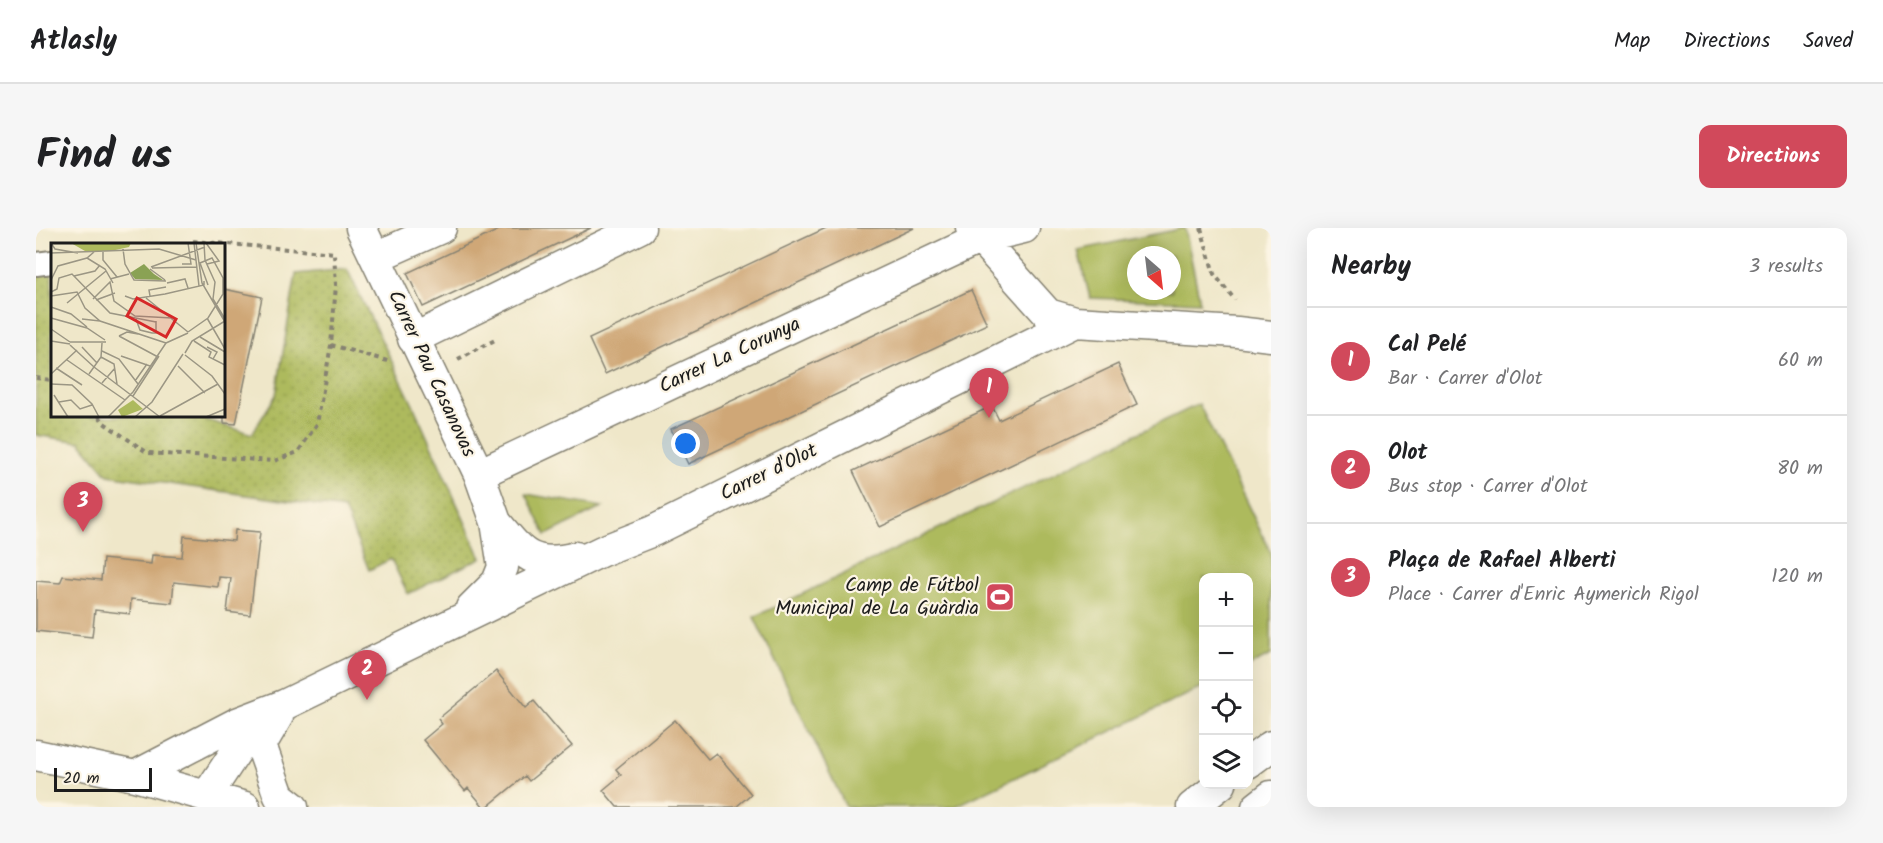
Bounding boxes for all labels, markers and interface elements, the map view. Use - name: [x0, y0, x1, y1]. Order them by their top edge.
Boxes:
- text: Atlasly: [30, 19, 117, 64]
- text: Map: [1614, 25, 1650, 58]
- text: Directions: [1683, 25, 1770, 58]
- text: Saved: [1803, 25, 1853, 58]
- text: Find us: [36, 123, 172, 190]
- button: Directions: [1699, 125, 1847, 188]
- inset map: [51, 243, 225, 417]
- north arrow: [1127, 246, 1181, 300]
- text: Nearby: [1331, 246, 1411, 288]
- text: 3 results: [1749, 251, 1823, 283]
- street label: Carrer Pau Casanovas: [378, 285, 484, 463]
- street label: Carrer La Corunya: [654, 309, 806, 403]
- text: Cal Pelé: [1388, 328, 1466, 363]
- text: 1: [1347, 345, 1354, 377]
- text: 60 m: [1778, 345, 1823, 377]
- text: Bar · Carrer d'Olot: [1388, 363, 1543, 395]
- pin: 1: [970, 368, 1008, 418]
- your location: [671, 429, 700, 458]
- street label: Carrer d'Olot: [715, 435, 823, 510]
- text: Olot: [1388, 436, 1427, 471]
- text: 2: [1345, 453, 1356, 485]
- text: 80 m: [1777, 453, 1823, 485]
- text: Bus stop · Carrer d'Olot: [1388, 471, 1588, 503]
- pin: 3: [64, 482, 102, 532]
- text: Plaça de Rafael Alberti: [1388, 544, 1616, 579]
- text: 3: [1345, 561, 1356, 593]
- text: 120 m: [1771, 561, 1823, 593]
- place label: Camp de Fútbol Municipal de La Guàrdia: [775, 570, 979, 625]
- map controls: [1199, 573, 1253, 789]
- button: +: [1199, 573, 1253, 627]
- text: Place · Carrer d'Enric Aymerich Rigol: [1388, 579, 1699, 611]
- sports icon: Camp de Fútbol Municipal de La Guàrdia: [984, 581, 1016, 613]
- button: −: [1199, 627, 1253, 681]
- pin: 2: [348, 650, 386, 700]
- button: locate: [1199, 681, 1253, 735]
- button: layers: [1199, 735, 1253, 789]
- scale bar: [54, 765, 152, 792]
- text: 20 m: [63, 766, 99, 791]

